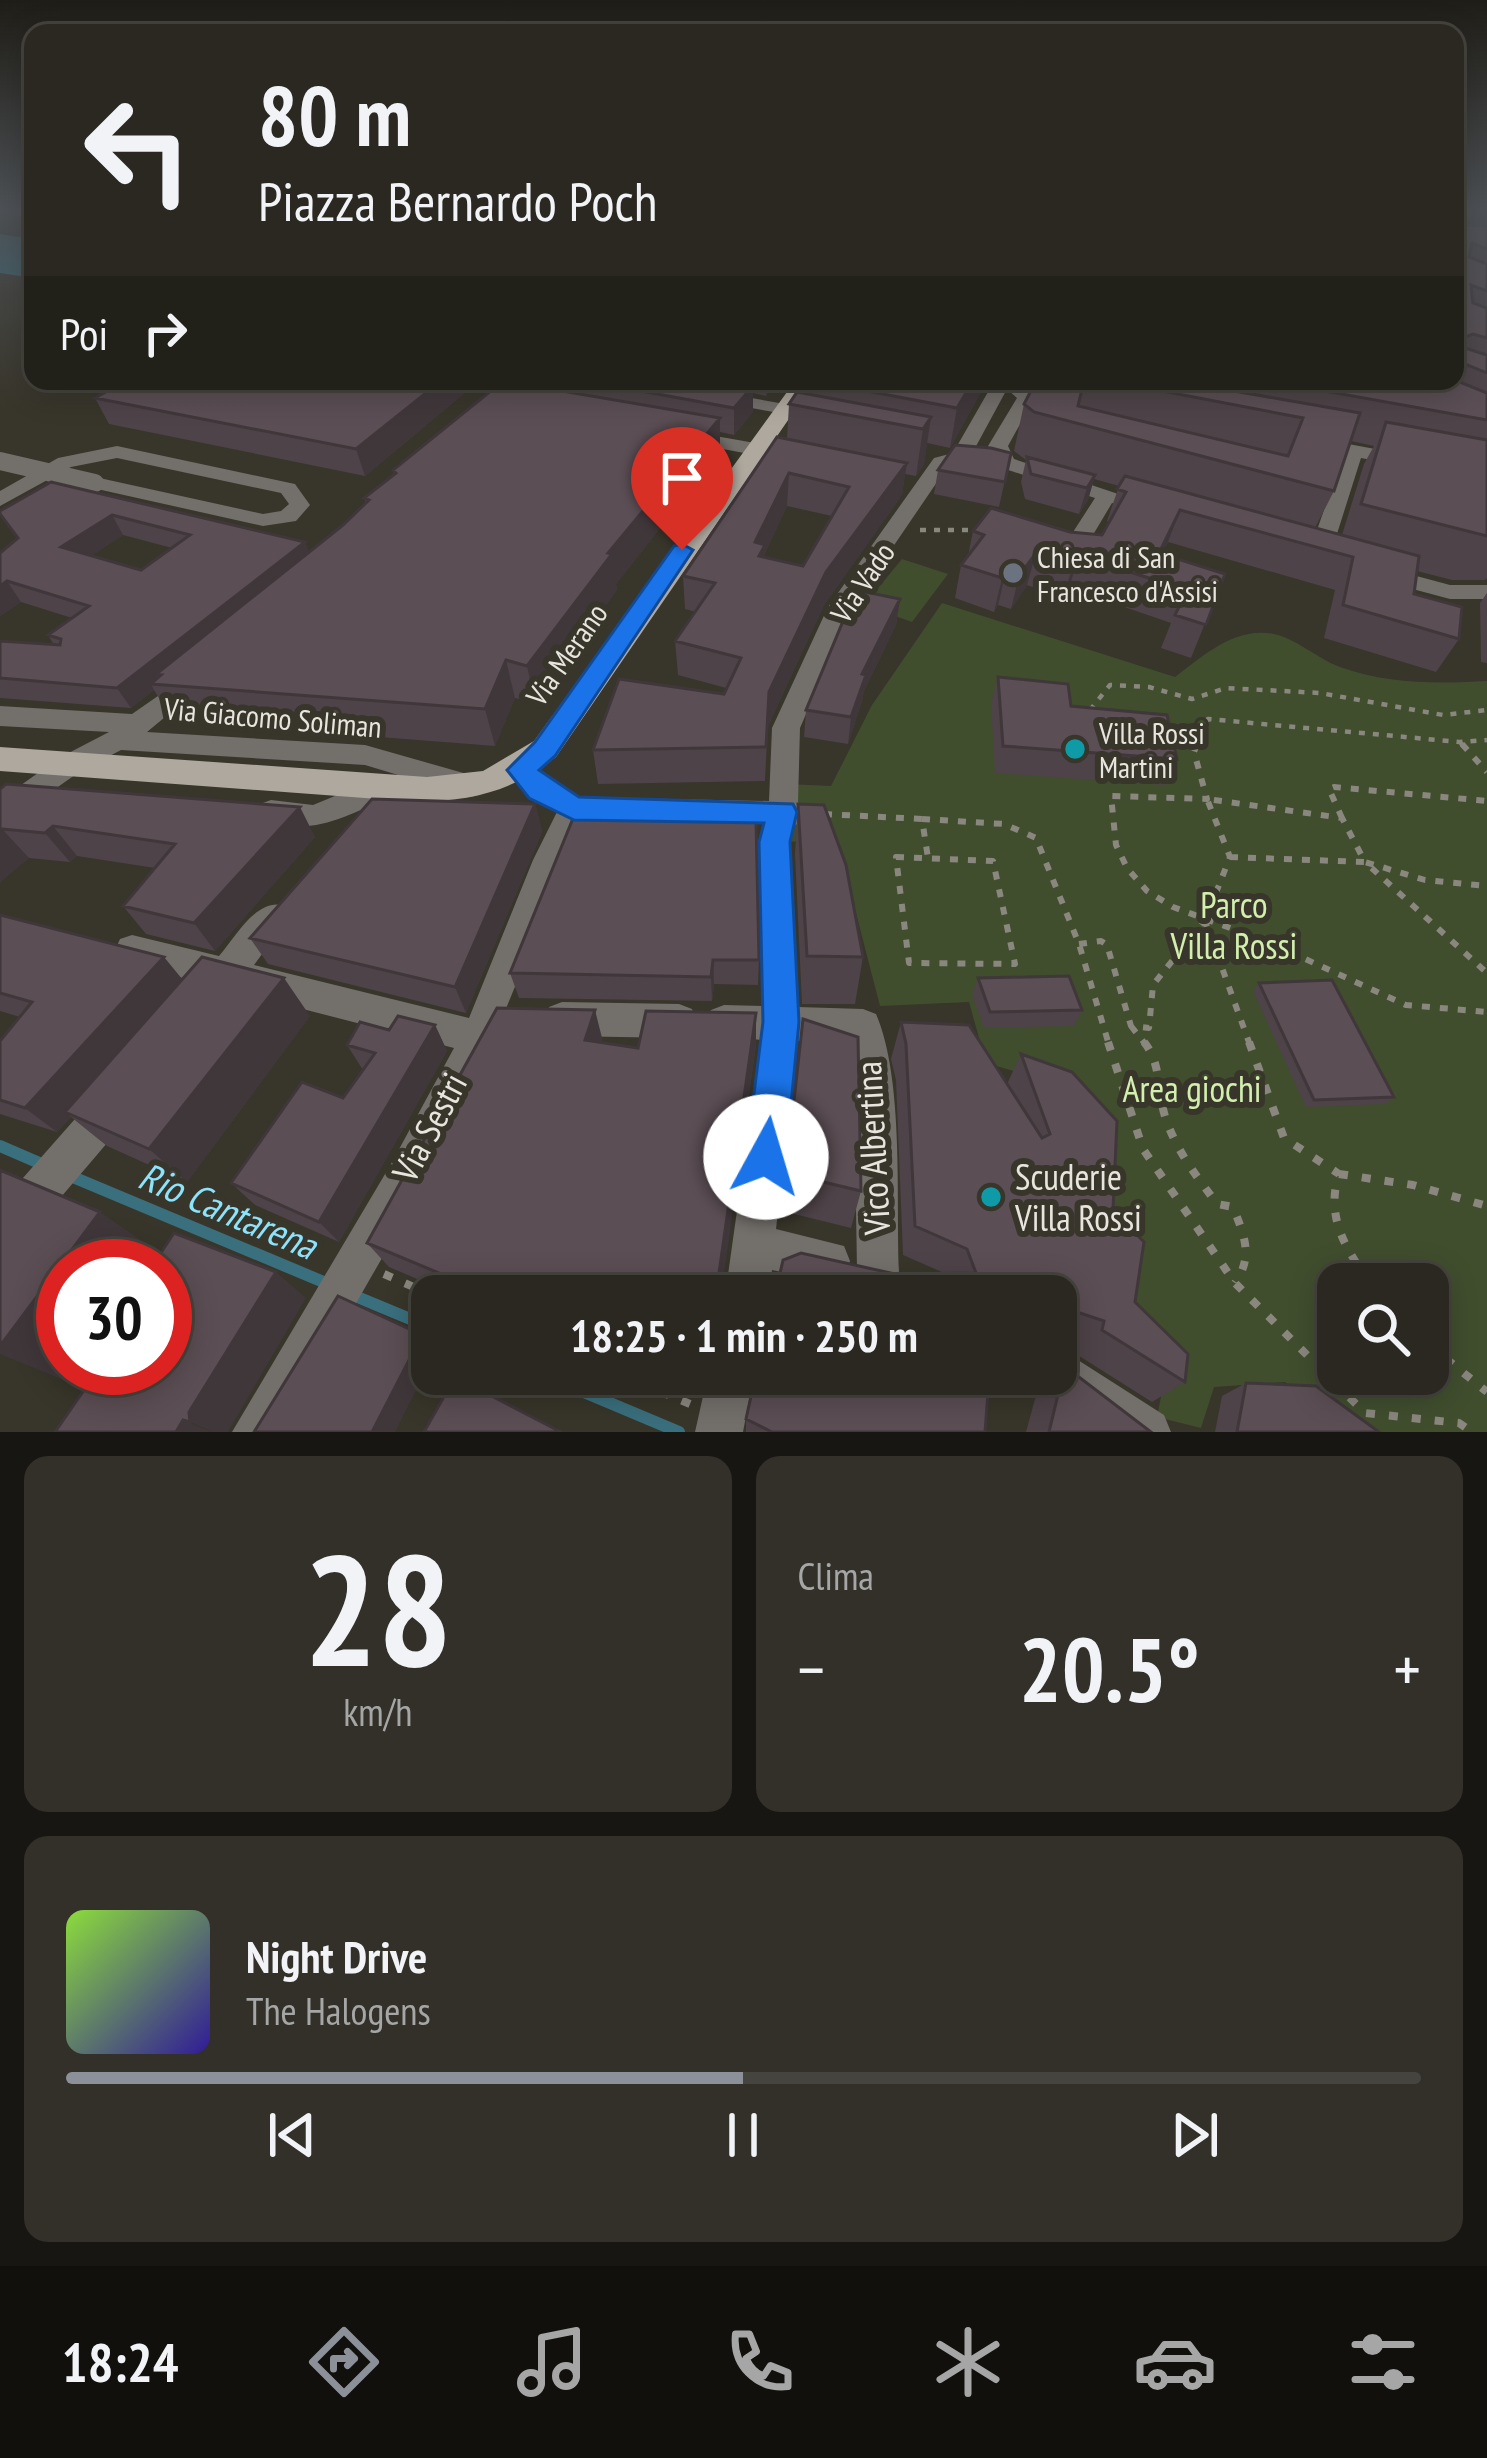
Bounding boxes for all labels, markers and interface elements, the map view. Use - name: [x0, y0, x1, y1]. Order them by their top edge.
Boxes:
- text: 80 m: [258, 60, 411, 169]
- icon: left: [60, 72, 216, 228]
- text: Piazza Bernardo Poch: [258, 166, 658, 236]
- icon: right: [132, 300, 198, 366]
- text: Poi: [60, 304, 108, 362]
- pin: [631, 427, 733, 550]
- icon: arrive: [649, 445, 715, 511]
- street label: Via Vado: [820, 534, 903, 630]
- place label: Chiesa di San Francesco d'Assisi: [1037, 537, 1218, 610]
- marker: Chiesa di San Francesco d'Assisi: [1000, 560, 1026, 586]
- street label: Via Merano: [516, 595, 615, 714]
- street label: Via Giacomo Soliman: [162, 688, 383, 746]
- place label: Villa Rossi Martini: [1098, 713, 1205, 786]
- marker: Villa Rossi Martini: [1062, 736, 1088, 762]
- park label: Parco Villa Rossi: [1170, 881, 1297, 969]
- street label: Vico Albertina: [844, 1060, 900, 1237]
- street label: Via Sestri: [380, 1065, 477, 1190]
- park label: Area giochi: [1122, 1065, 1262, 1112]
- position arrow: [703, 1094, 829, 1220]
- water label: Rio Cantarena: [131, 1150, 327, 1271]
- place label: Scuderie Villa Rossi: [1014, 1153, 1142, 1241]
- marker: Scuderie Villa Rossi: [978, 1184, 1004, 1210]
- speed limit sign: 30: [36, 1239, 192, 1395]
- map controls: [1317, 1263, 1449, 1395]
- button: search: [1317, 1263, 1449, 1395]
- text: 18:25 · 1 min · 250 m: [570, 1306, 918, 1364]
- text: 28: [303, 1507, 452, 1709]
- text: Clima: [798, 1550, 874, 1601]
- text: 20.5°: [1019, 1610, 1200, 1727]
- text: −: [798, 1626, 825, 1711]
- text: +: [1394, 1626, 1421, 1711]
- text: km/h: [343, 1686, 412, 1737]
- text: Night Drive: [246, 1927, 427, 1985]
- text: The Halogens: [246, 1985, 431, 2036]
- icon: previous: [259, 2102, 325, 2168]
- icon: pause: [710, 2102, 776, 2168]
- icon: next: [1162, 2102, 1228, 2168]
- icon: directions: [302, 2320, 386, 2404]
- icon: music: [510, 2320, 594, 2404]
- icon: phone: [718, 2320, 802, 2404]
- icon: climate: [926, 2320, 1010, 2404]
- icon: car: [1133, 2320, 1217, 2404]
- icon: filters: [1341, 2320, 1425, 2404]
- text: 18:24: [62, 2327, 179, 2397]

